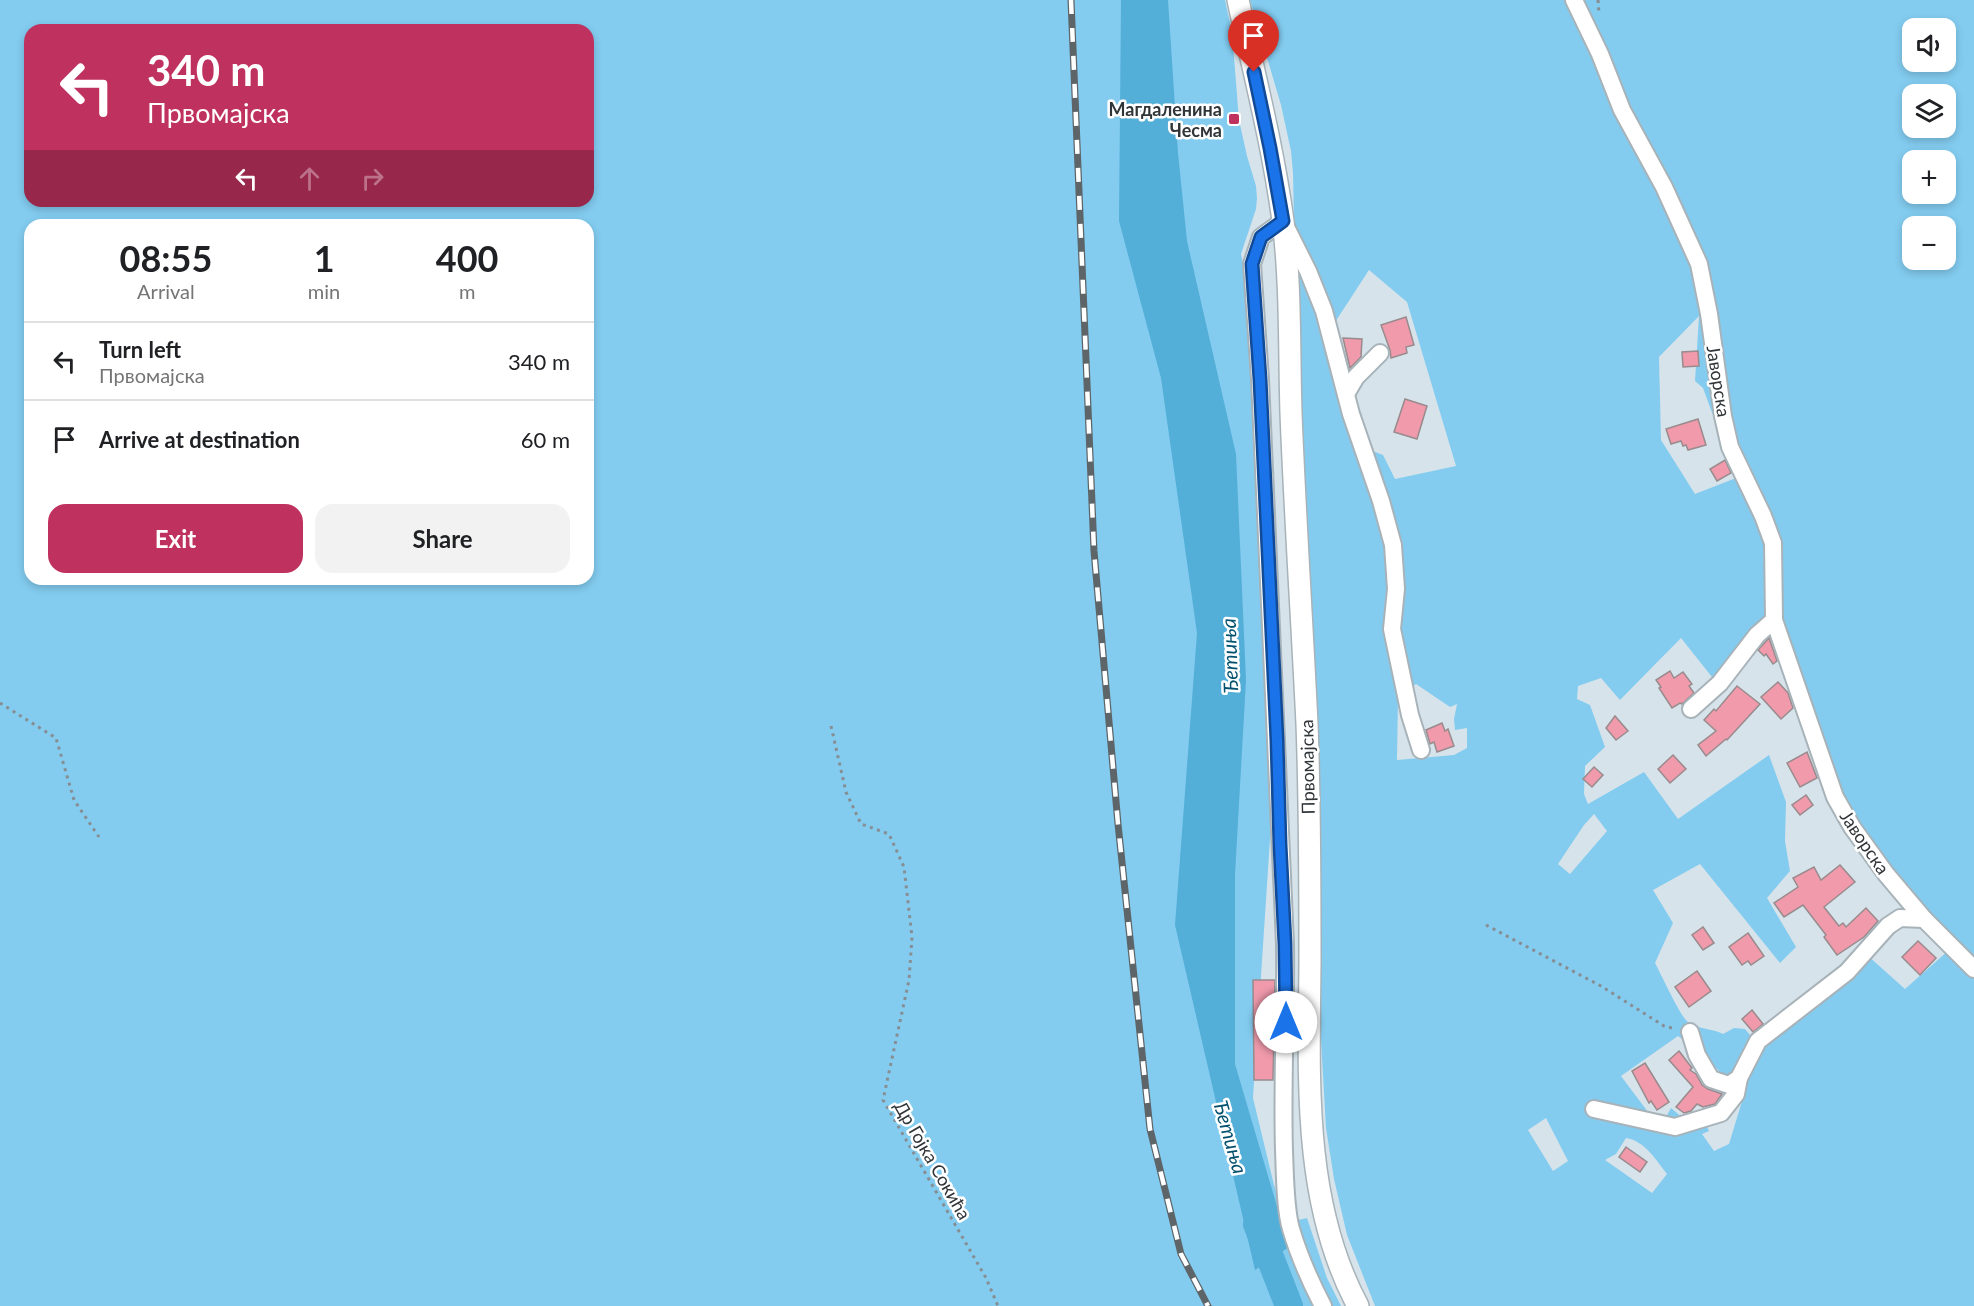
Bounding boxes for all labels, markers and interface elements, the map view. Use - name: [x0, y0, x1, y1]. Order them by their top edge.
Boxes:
- pin: [1228, 10, 1279, 72]
- map controls: [1902, 18, 1956, 270]
- button: sound: [1902, 18, 1956, 72]
- icon: arrive: [1237, 19, 1270, 52]
- text: 340 m: [147, 45, 265, 95]
- icon: left: [48, 48, 126, 126]
- button: layers: [1902, 84, 1956, 138]
- text: Првомајска: [147, 96, 290, 129]
- place label: Магдаленина Чесма: [1109, 98, 1222, 141]
- marker: Магдаленина Чесма: [1227, 112, 1241, 126]
- button: +: [1902, 150, 1956, 204]
- icon: left: [230, 162, 263, 195]
- icon: ahead: [293, 162, 326, 195]
- icon: right: [356, 162, 389, 195]
- button: −: [1902, 216, 1956, 270]
- text: 08:55: [120, 236, 212, 280]
- text: 1: [314, 236, 335, 280]
- text: 400: [436, 236, 498, 280]
- text: Arrival: [137, 279, 195, 303]
- text: min: [308, 279, 340, 303]
- text: m: [459, 279, 475, 303]
- text: Turn left: [99, 336, 181, 363]
- street label: Јаворска: [1702, 344, 1736, 418]
- icon: left: [48, 345, 81, 378]
- text: 340 m: [508, 348, 570, 375]
- text: Првомајска: [99, 363, 205, 387]
- icon: arrive: [48, 423, 81, 456]
- text: Arrive at destination: [99, 426, 300, 453]
- text: 60 m: [521, 426, 570, 453]
- button: Exit: [48, 504, 303, 573]
- button: Share: [315, 504, 570, 573]
- water label: Ђетиња: [1216, 618, 1242, 694]
- street label: Првомајска: [1295, 719, 1319, 815]
- street label: Јаворска: [1836, 806, 1894, 878]
- position arrow: [1254, 990, 1318, 1054]
- street label: Др Гојка Сокића: [890, 1097, 976, 1223]
- water label: Ђетиња: [1209, 1098, 1253, 1176]

